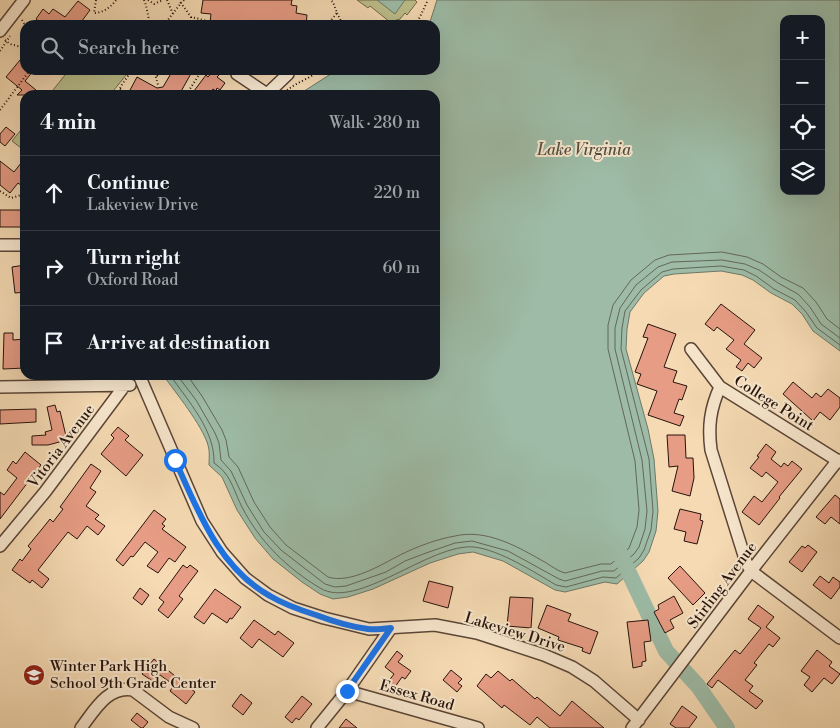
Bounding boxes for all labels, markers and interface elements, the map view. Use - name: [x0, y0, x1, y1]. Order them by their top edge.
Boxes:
- map controls: [780, 15, 825, 195]
- button: +: [780, 15, 825, 60]
- search box: [20, 20, 440, 75]
- icon: search: [38, 34, 66, 62]
- text: Search here: [78, 36, 179, 60]
- button: −: [780, 60, 825, 105]
- button: locate: [780, 105, 825, 150]
- text: 4 min: [40, 110, 96, 136]
- text: Walk · 280 m: [329, 113, 420, 133]
- water label: Lake Virginia: [536, 140, 631, 160]
- button: layers: [780, 150, 825, 195]
- text: Continue: [87, 171, 170, 195]
- icon: ahead: [40, 179, 68, 207]
- text: 220 m: [374, 183, 420, 203]
- text: Lakeview Drive: [87, 195, 198, 215]
- text: Turn right: [87, 246, 180, 270]
- icon: right: [40, 254, 68, 282]
- text: 60 m: [382, 258, 420, 278]
- text: Oxford Road: [87, 270, 178, 290]
- icon: arrive: [40, 329, 68, 357]
- text: Arrive at destination: [87, 331, 270, 355]
- street label: College Point: [730, 371, 818, 436]
- street label: Vitoria Avenue: [23, 401, 99, 493]
- route start: [164, 449, 187, 472]
- street label: Stirling Avenue: [684, 538, 761, 632]
- street label: Lakeview Drive: [462, 608, 568, 657]
- place label: Winter Park High School 9th Grade Center: [49, 657, 217, 693]
- school or university icon: Winter Park High School 9th Grade Center: [22, 663, 46, 687]
- street label: Essex Road: [377, 676, 457, 715]
- route end: [336, 680, 359, 703]

